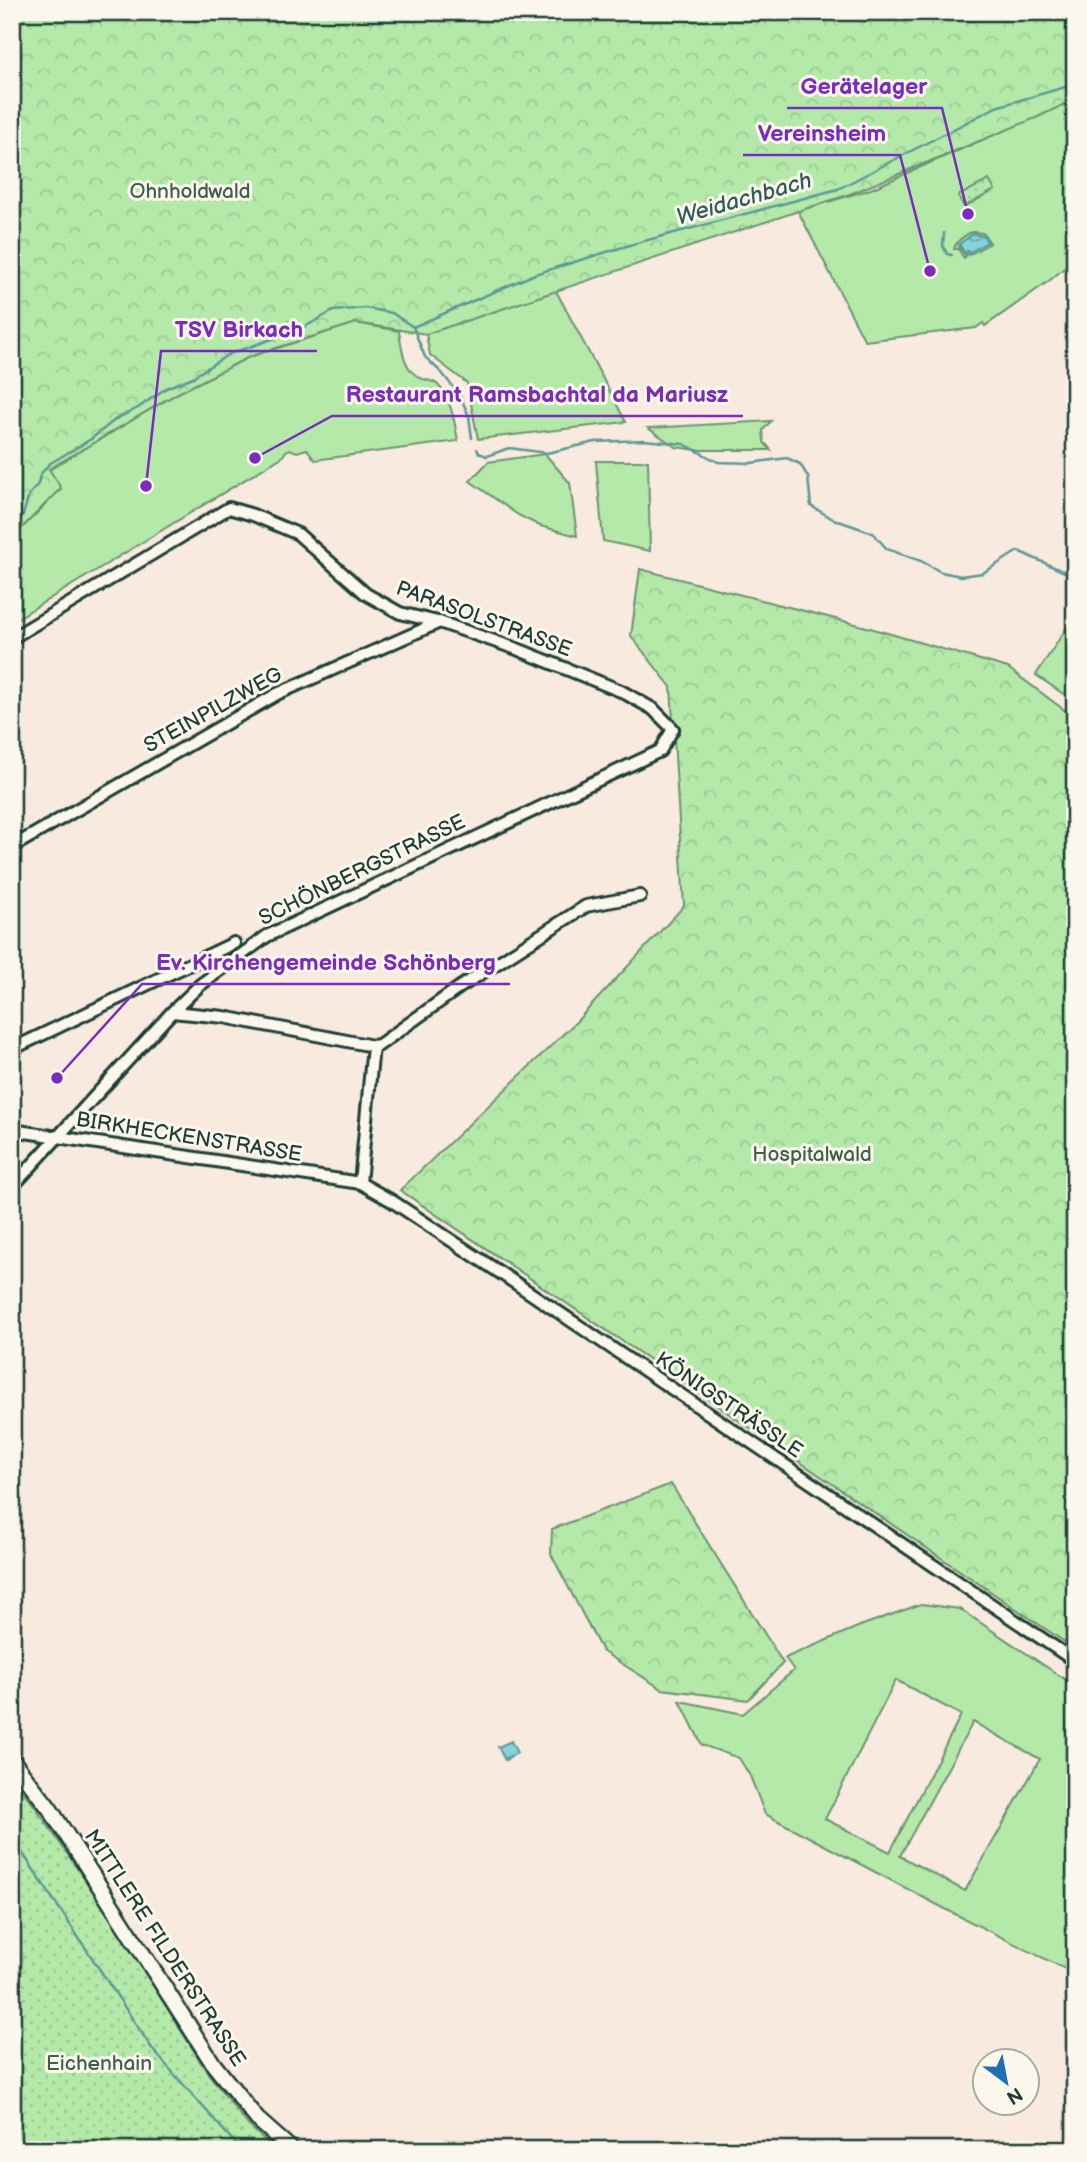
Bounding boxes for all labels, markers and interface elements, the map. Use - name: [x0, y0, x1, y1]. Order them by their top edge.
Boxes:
- callout: Gerätelager: [787, 64, 942, 108]
- text: Gerätelager: [801, 73, 928, 101]
- callout: Vereinsheim: [743, 111, 900, 155]
- text: Vereinsheim: [758, 120, 886, 148]
- water label: Weidachbach: [673, 166, 816, 232]
- park label: Ohnholdwald: [129, 179, 251, 204]
- callout: TSV Birkach: [161, 307, 317, 351]
- text: TSV Birkach: [175, 316, 303, 344]
- callout: Restaurant Ramsbachtal da Mariusz: [332, 372, 743, 416]
- text: Restaurant Ramsbachtal da Mariusz: [346, 381, 728, 409]
- street label: PARASOLSTRASSE: [393, 576, 575, 662]
- street label: STEINPILZWEG: [140, 662, 287, 758]
- street label: SCHÖNBERGSTRASSE: [255, 809, 469, 931]
- callout: Ev. Kirchengemeinde Schönberg: [142, 940, 510, 984]
- text: Ev. Kirchengemeinde Schönberg: [156, 949, 496, 977]
- street label: BIRKHECKENSTRASSE: [74, 1107, 304, 1167]
- park label: Hospitalwald: [752, 1142, 872, 1167]
- street label: KÖNIGSTRÄSSLE: [651, 1347, 807, 1463]
- street label: MITTLERE FILDERSTRASSE: [79, 1825, 251, 2071]
- north arrow: [972, 2046, 1042, 2116]
- park label: Eichenhain: [46, 2051, 152, 2076]
- text: N: [1002, 2082, 1026, 2109]

